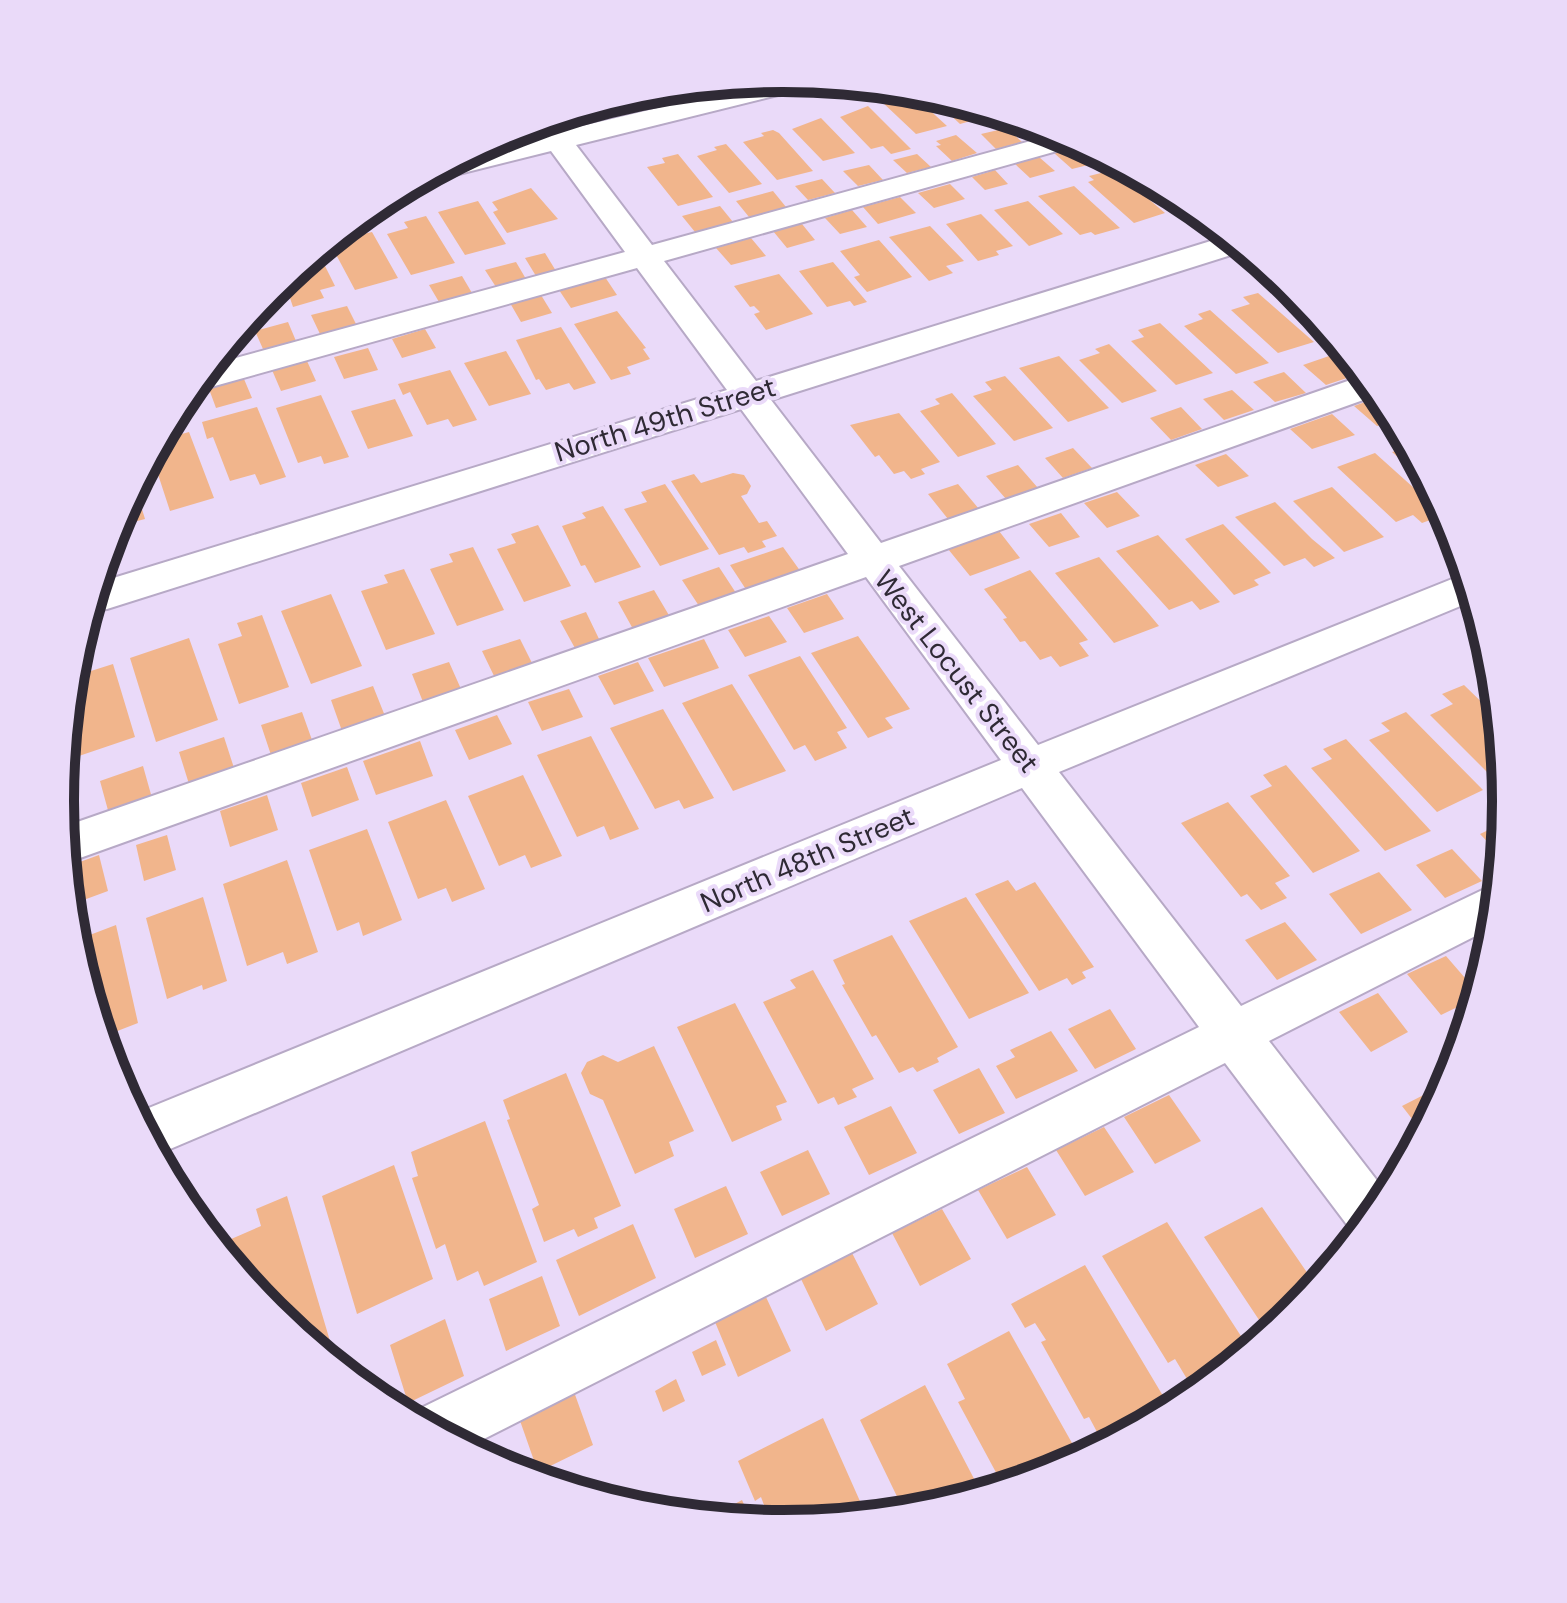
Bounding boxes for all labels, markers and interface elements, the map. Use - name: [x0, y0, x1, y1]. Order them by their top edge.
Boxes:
- street label: North 49th Street: [550, 368, 780, 471]
- street label: West Locust Street: [866, 562, 1047, 780]
- street label: North 48th Street: [695, 798, 920, 921]

